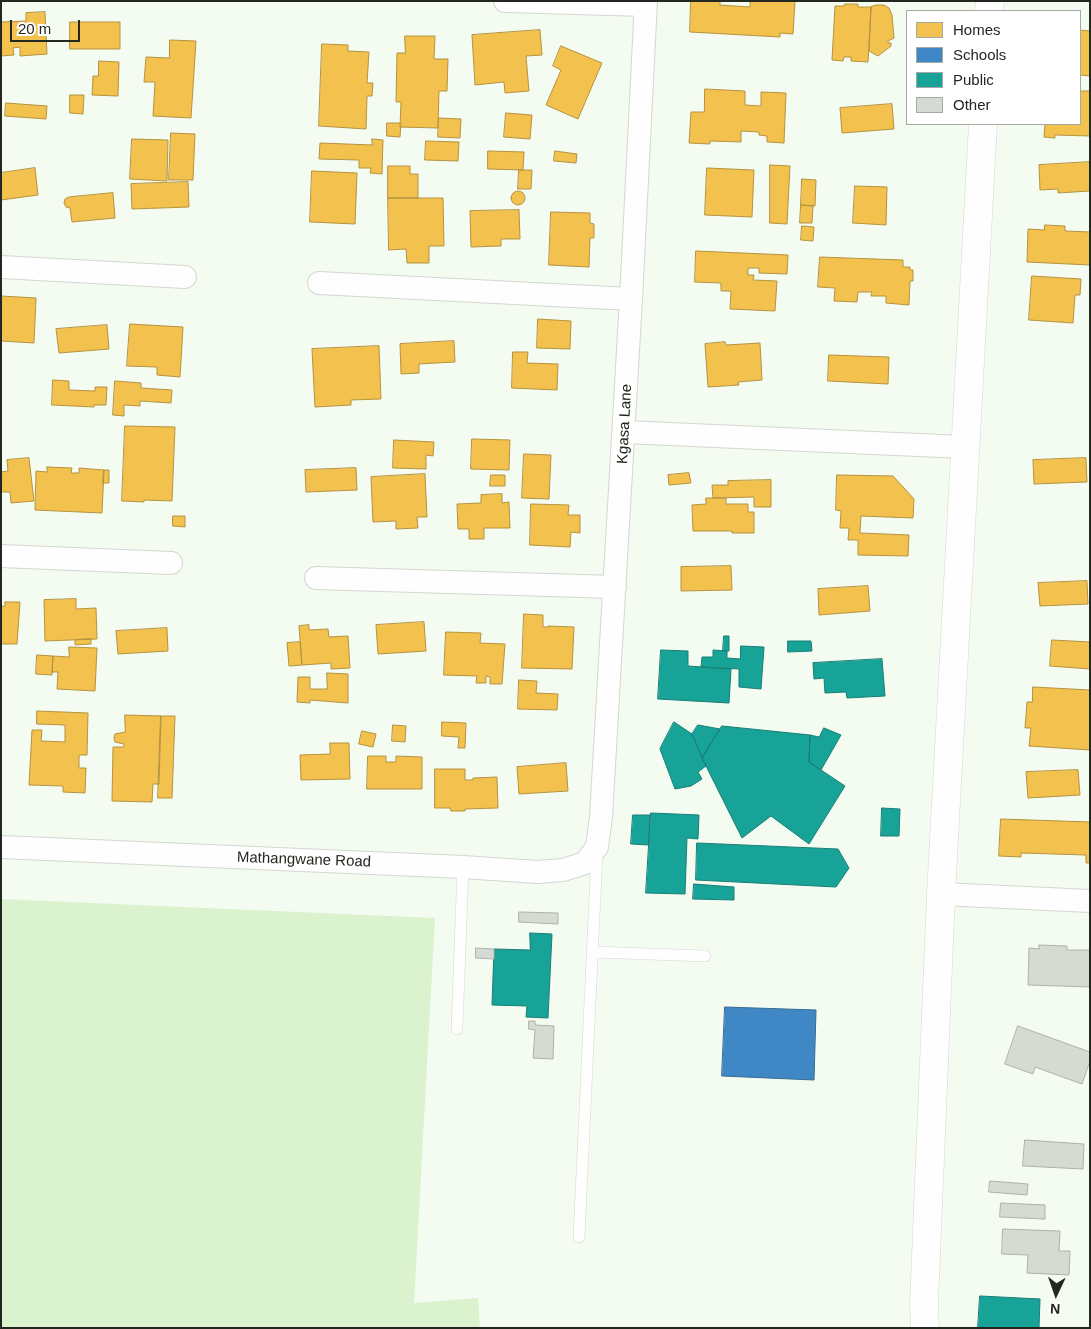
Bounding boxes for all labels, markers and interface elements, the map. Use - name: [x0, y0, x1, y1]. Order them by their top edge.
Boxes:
- scale bar: [12, 10, 82, 42]
- legend: [906, 10, 1081, 125]
- text: 20 m: [18, 20, 51, 37]
- text: Homes: [953, 21, 1001, 38]
- text: Schools: [953, 46, 1006, 63]
- text: Public: [953, 71, 994, 88]
- text: Other: [953, 96, 991, 113]
- street label: Kgasa Lane: [614, 384, 636, 464]
- street label: Mathangwane Road: [237, 849, 371, 871]
- north arrow: [1031, 1269, 1081, 1319]
- text: N: [1050, 1301, 1061, 1317]

